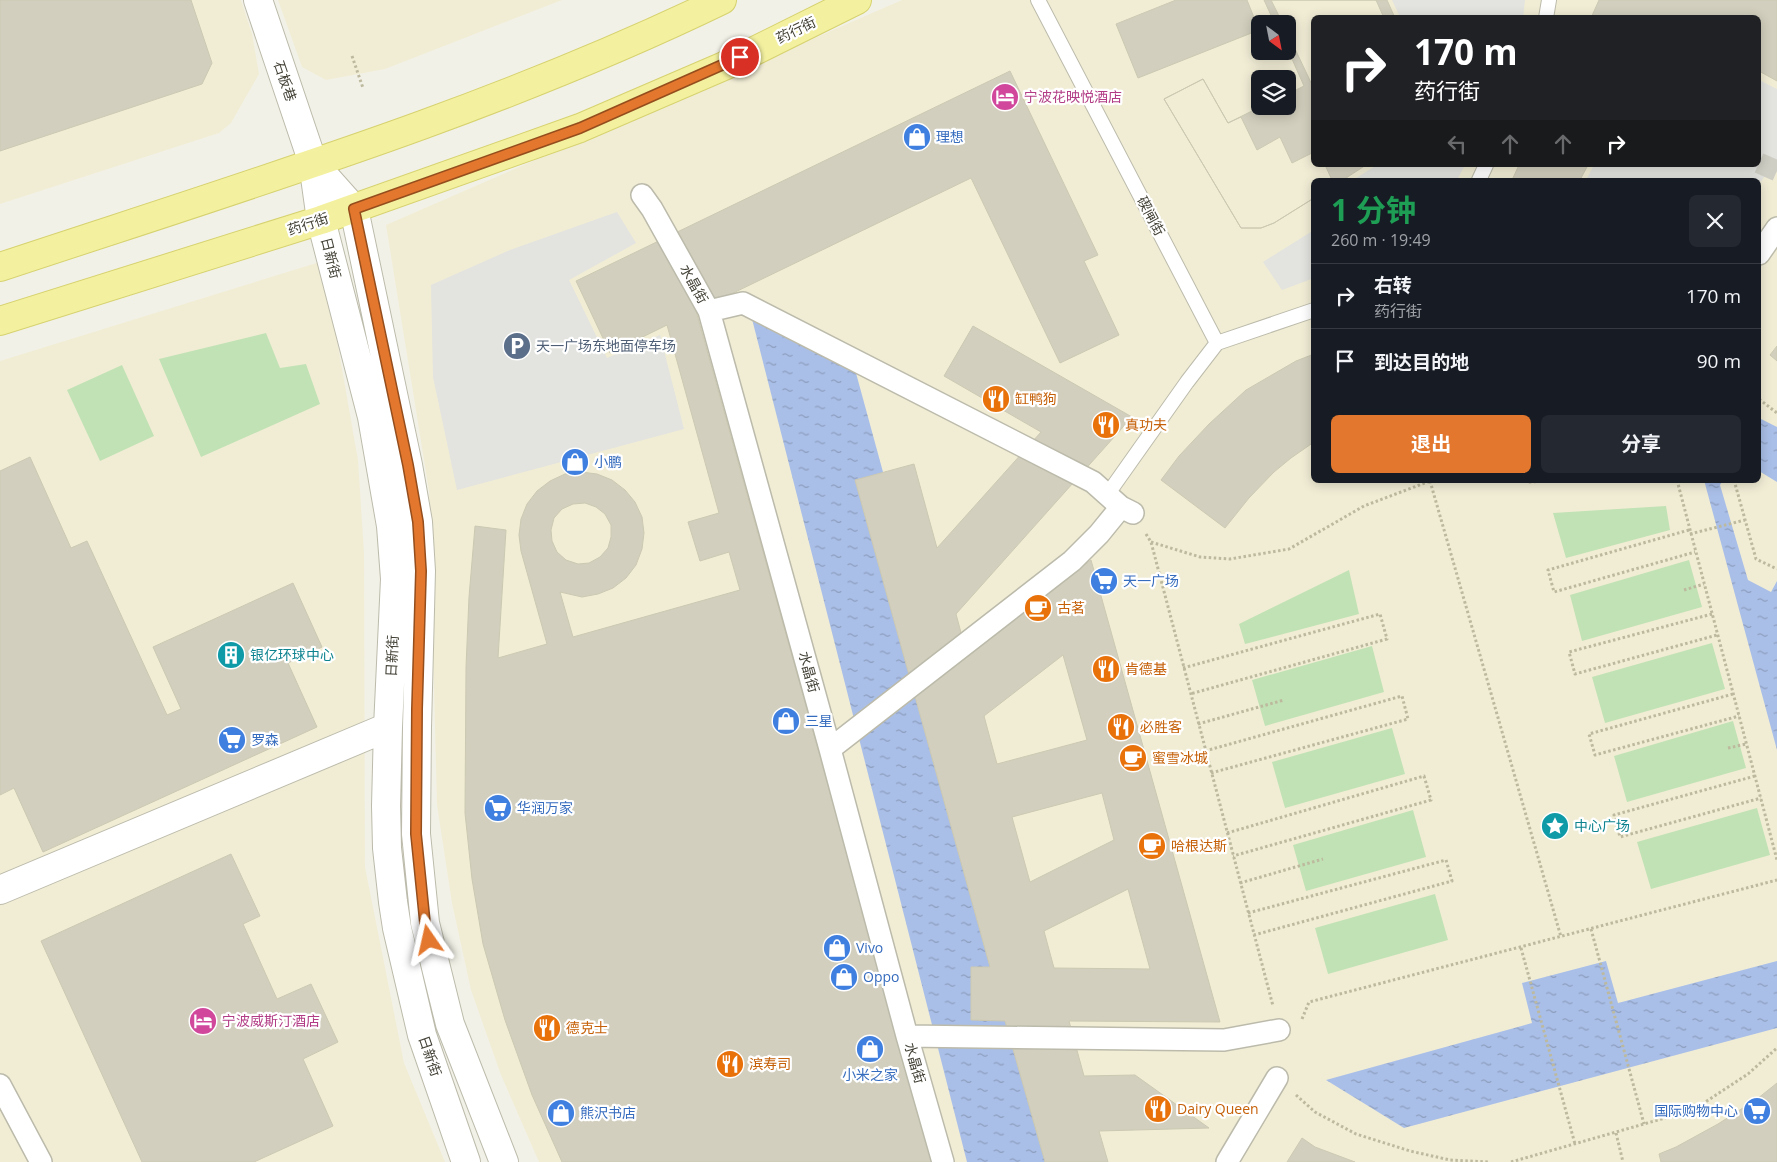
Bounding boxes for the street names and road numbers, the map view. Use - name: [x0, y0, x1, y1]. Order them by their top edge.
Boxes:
- street label: 药行街: [773, 12, 819, 47]
- street label: 石板巷: [270, 58, 301, 104]
- street label: 碶闸街: [1133, 193, 1170, 239]
- street label: 药行街: [285, 208, 331, 239]
- street label: 日新街: [317, 235, 346, 281]
- street label: 水晶街: [676, 261, 713, 307]
- street label: 日新街: [381, 635, 402, 677]
- street label: 水晶街: [795, 649, 824, 695]
- street label: 日新街: [415, 1033, 446, 1079]
- street label: 水晶街: [901, 1040, 930, 1086]

